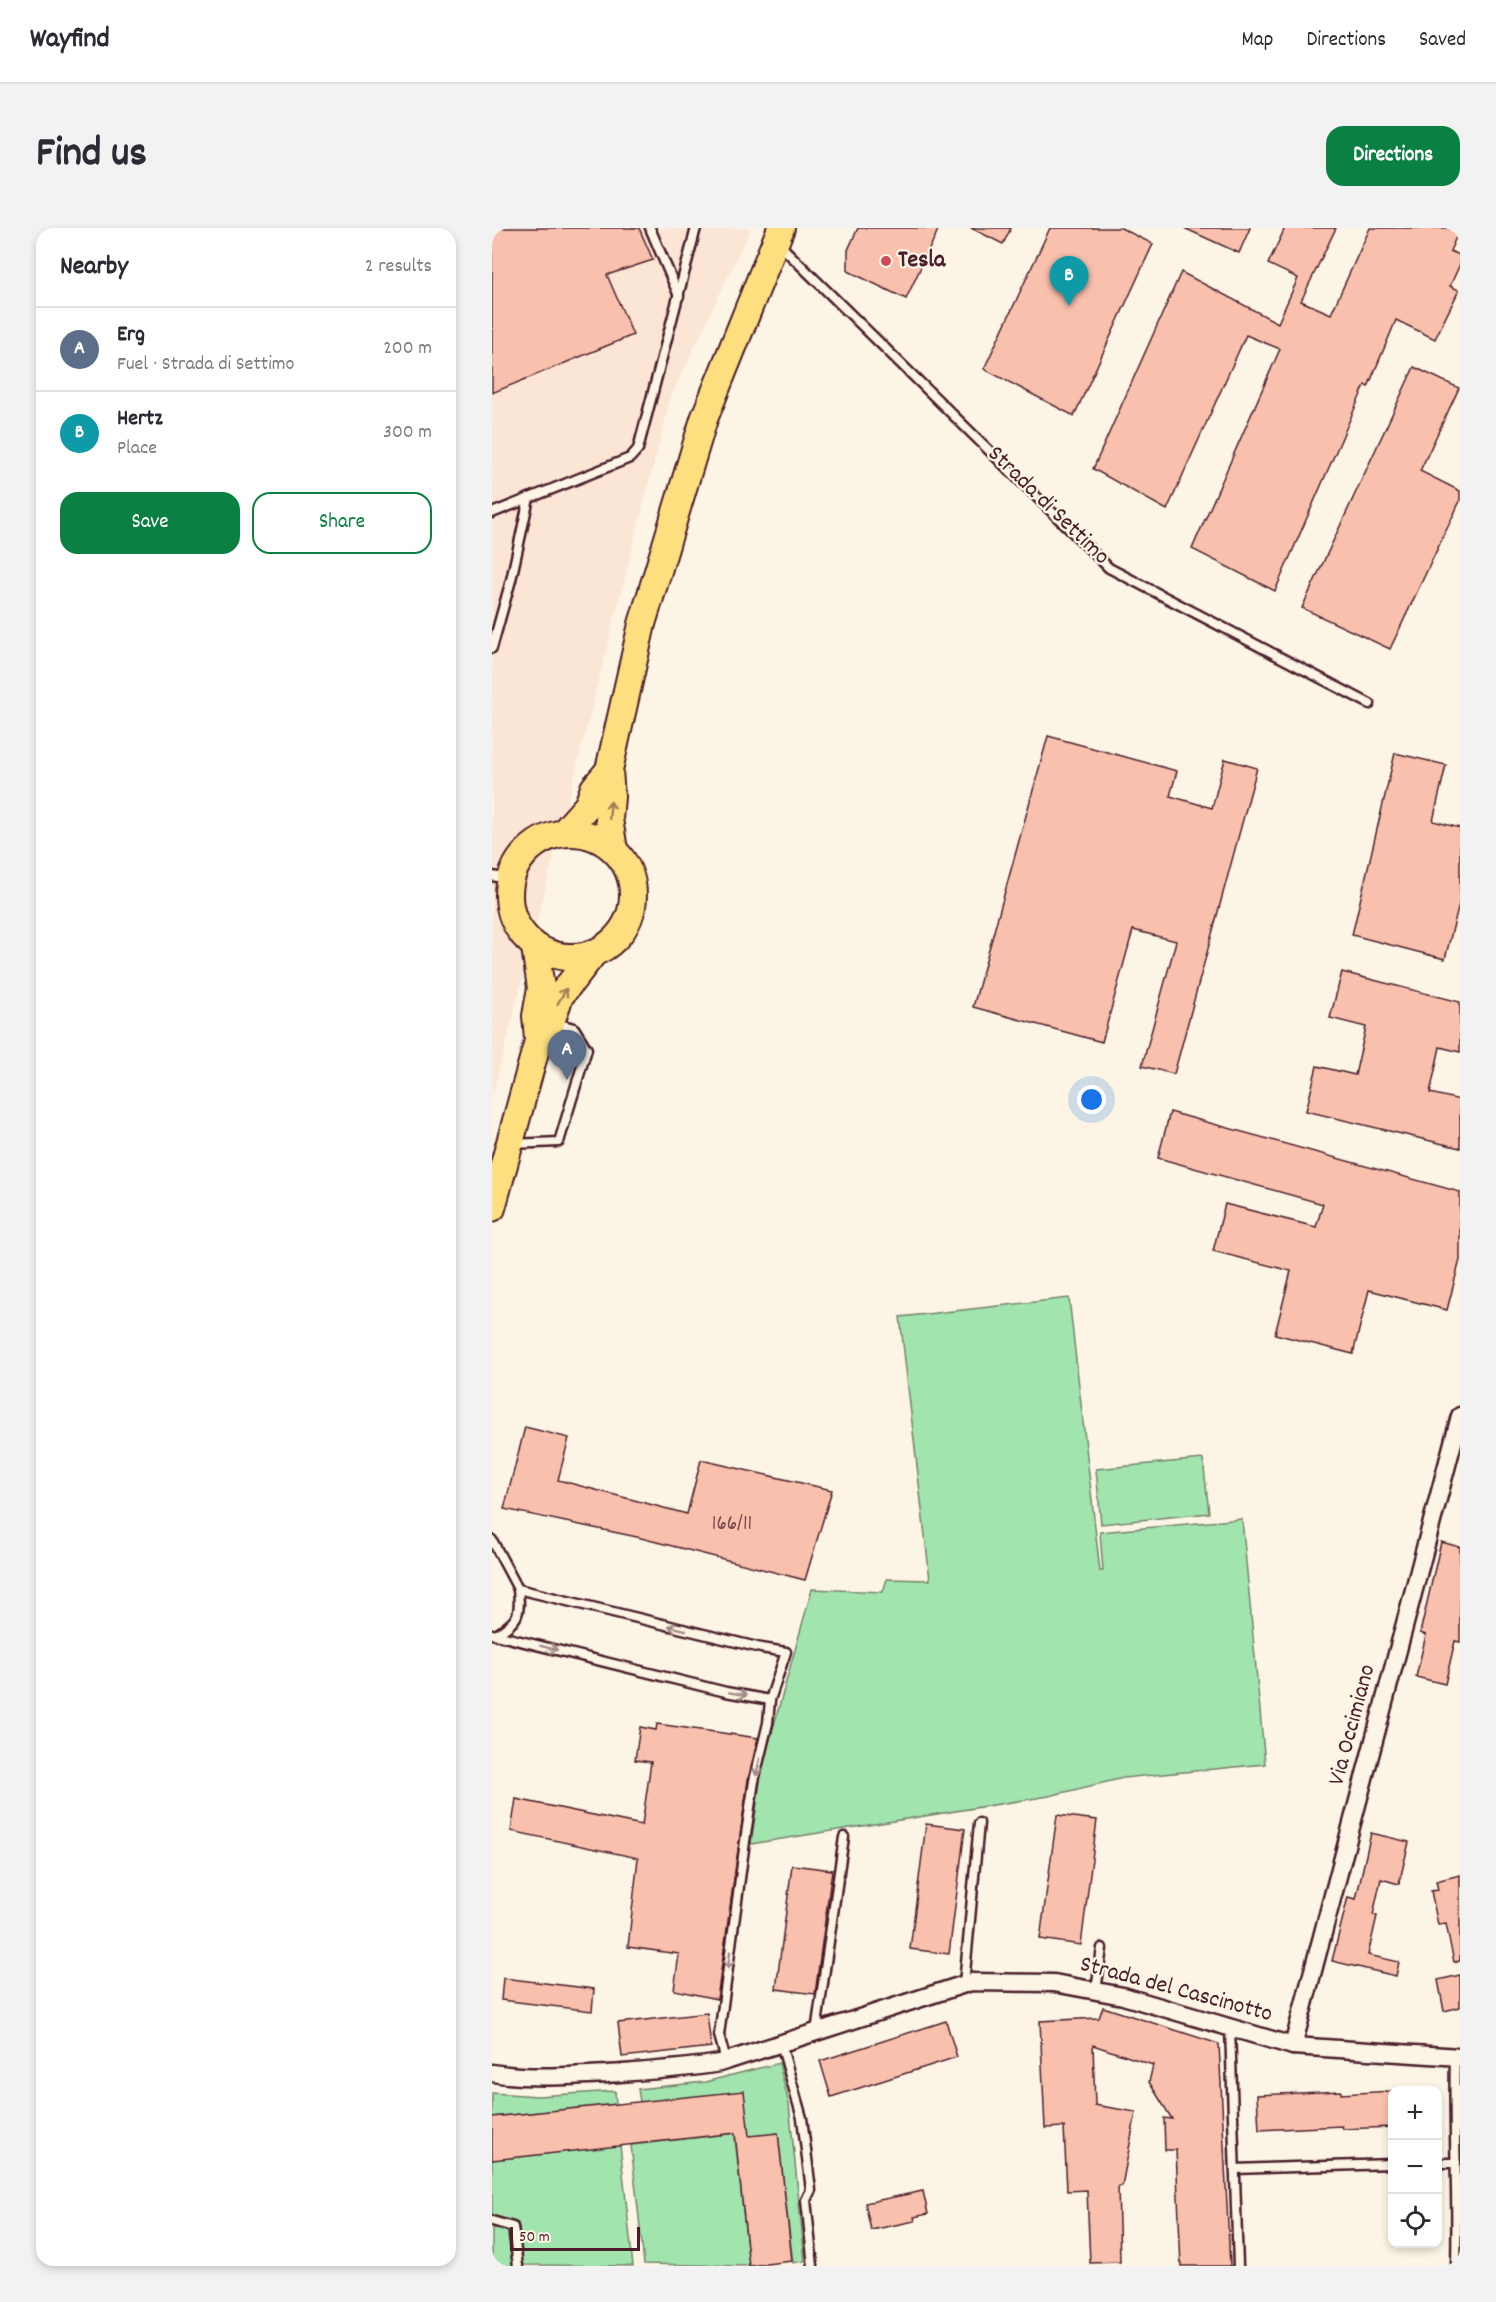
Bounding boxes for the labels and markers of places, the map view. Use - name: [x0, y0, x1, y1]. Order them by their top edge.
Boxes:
- place label: Tesla: [898, 244, 946, 278]
- marker: Tesla: [879, 254, 893, 268]
- pin: B: [1050, 256, 1088, 306]
- pin: A: [548, 1030, 586, 1080]

